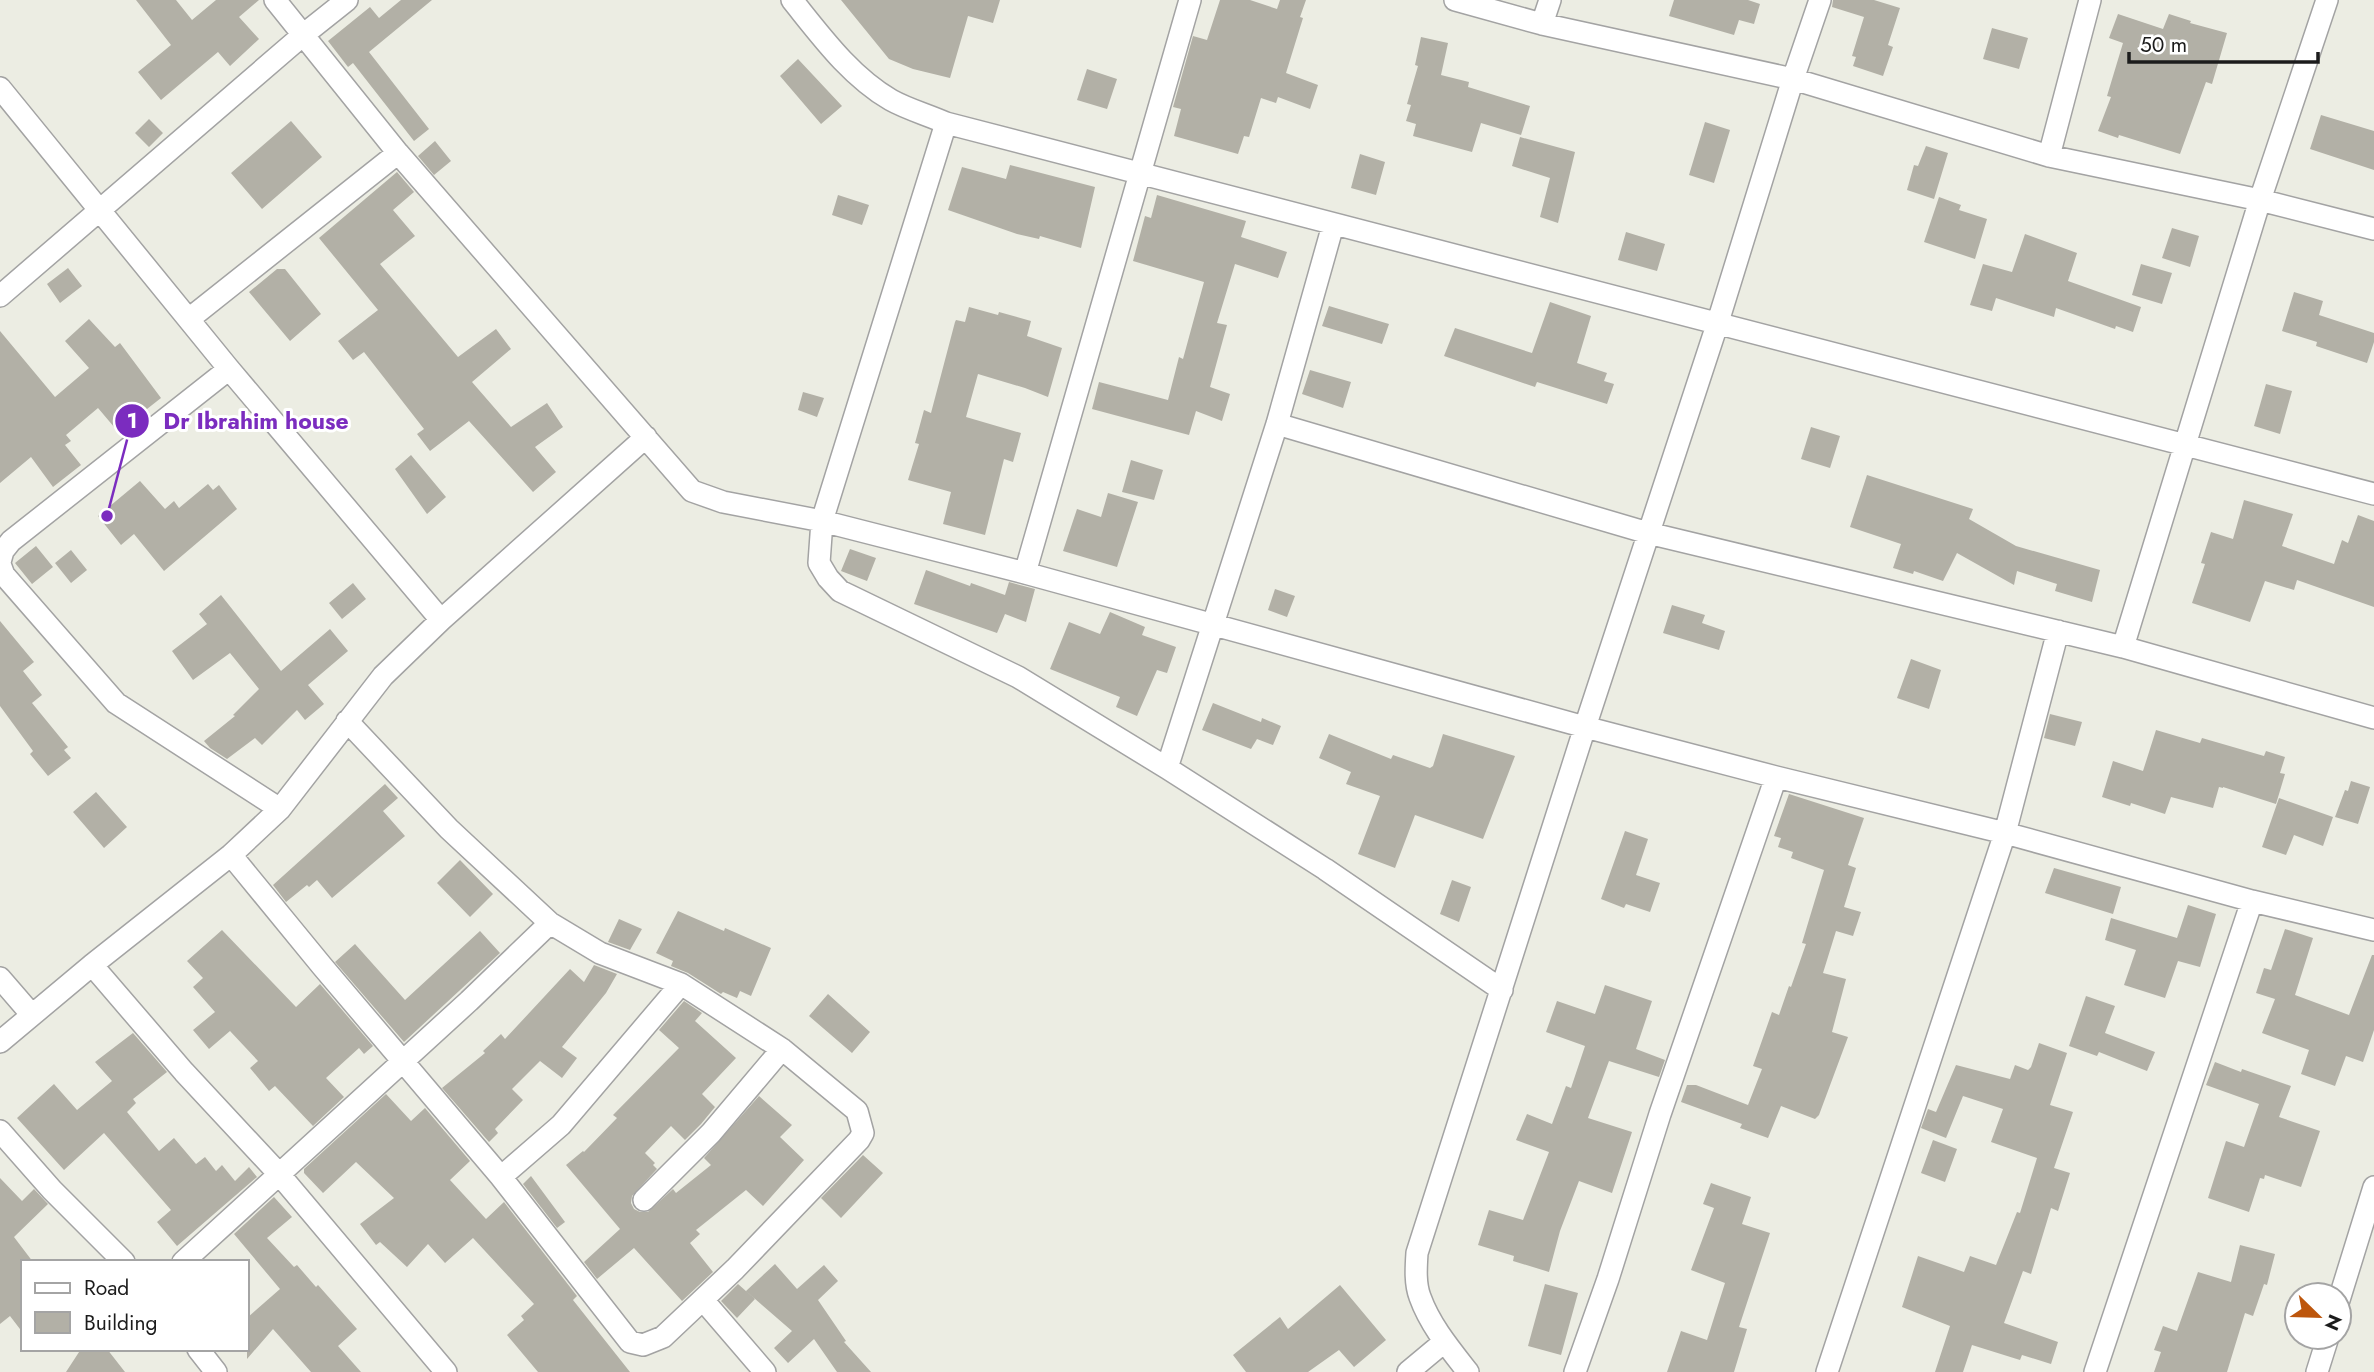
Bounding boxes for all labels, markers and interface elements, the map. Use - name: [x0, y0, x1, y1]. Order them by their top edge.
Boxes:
- scale bar: [2129, 21, 2318, 65]
- text: 50 m: [2140, 30, 2187, 60]
- callout: Dr Ibrahim house: [115, 399, 363, 443]
- text: Dr Ibrahim house: [163, 404, 349, 438]
- text: 1: [127, 406, 137, 436]
- legend: [21, 1260, 248, 1351]
- text: Road: [84, 1273, 129, 1303]
- north arrow: [2283, 1281, 2353, 1351]
- text: Building: [84, 1308, 157, 1338]
- text: N: [2318, 1310, 2349, 1335]

